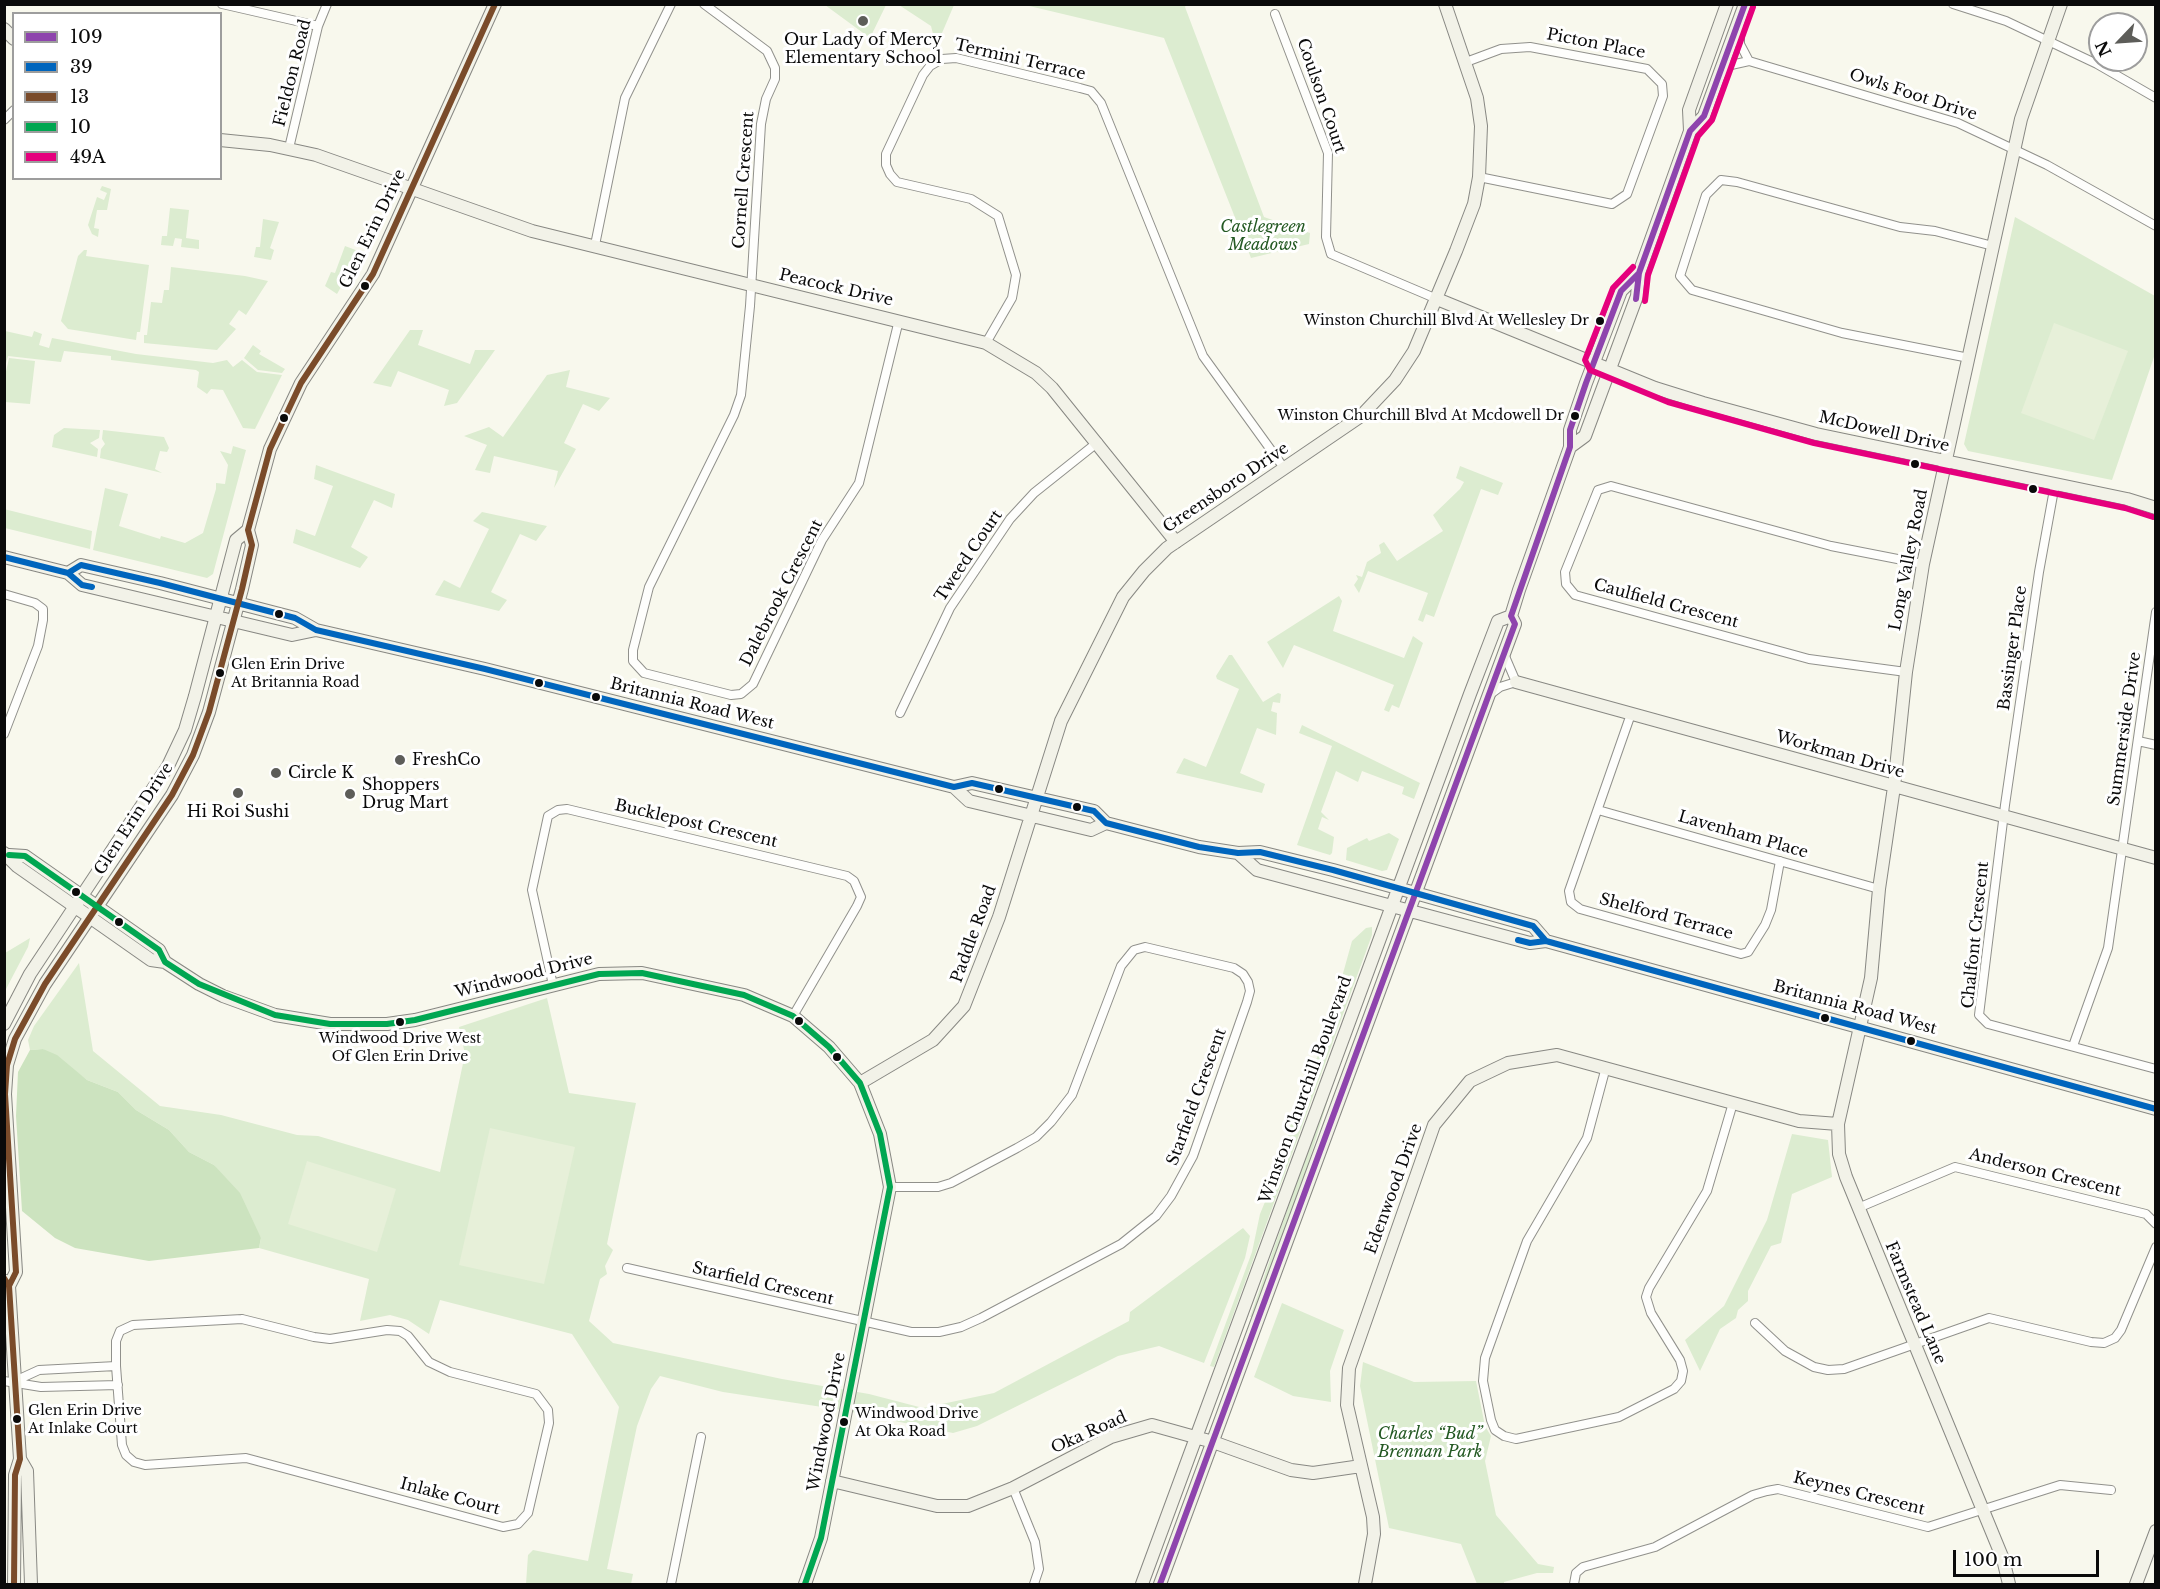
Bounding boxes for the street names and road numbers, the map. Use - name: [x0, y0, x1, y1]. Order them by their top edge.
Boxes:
- street label: Fieldon Road: [270, 17, 316, 129]
- street label: Picton Place: [1545, 25, 1647, 63]
- street label: Termini Terrace: [953, 36, 1087, 84]
- street label: Coulson Court: [1292, 36, 1350, 156]
- street label: Owls Foot Drive: [1847, 65, 1979, 125]
- street label: Cornell Crescent: [730, 111, 758, 249]
- street label: Glen Erin Drive: [336, 166, 410, 292]
- street label: Peacock Drive: [777, 266, 895, 310]
- street label: McDowell Drive: [1817, 408, 1951, 456]
- street label: Greensboro Drive: [1160, 439, 1292, 537]
- street label: Long Valley Road: [1886, 488, 1932, 632]
- street label: Tweed Court: [931, 507, 1007, 605]
- street label: Dalebrook Crescent: [737, 516, 827, 670]
- street label: Caulfield Crescent: [1591, 575, 1741, 633]
- street label: Bassinger Place: [1995, 584, 2031, 712]
- street label: Summerside Drive: [2105, 651, 2145, 807]
- street label: Britannia Road West: [608, 674, 776, 734]
- street label: Workman Drive: [1773, 727, 1907, 783]
- street label: Glen Erin Drive: [91, 759, 177, 879]
- street label: Bucklepost Crescent: [613, 796, 779, 852]
- street label: Lavenham Place: [1676, 807, 1810, 863]
- street label: Chalfont Crescent: [1959, 860, 1993, 1010]
- street label: Paddle Road: [947, 882, 1001, 986]
- street label: Shelford Terrace: [1597, 890, 1735, 944]
- street label: Windwood Drive: [453, 950, 595, 1002]
- street label: Winston Churchill Boulevard: [1256, 974, 1356, 1206]
- street label: Britannia Road West: [1771, 977, 1939, 1039]
- street label: Starfield Crescent: [1163, 1026, 1231, 1168]
- street label: Edenwood Drive: [1361, 1121, 1427, 1257]
- street label: Anderson Crescent: [1967, 1145, 2123, 1201]
- street label: Farmstead Lane: [1881, 1239, 1949, 1367]
- street label: Starfield Crescent: [690, 1258, 836, 1310]
- street label: Windwood Drive: [804, 1351, 850, 1493]
- street label: Oka Road: [1048, 1408, 1130, 1458]
- street label: Keynes Crescent: [1791, 1468, 1927, 1520]
- street label: Inlake Court: [398, 1474, 502, 1520]

